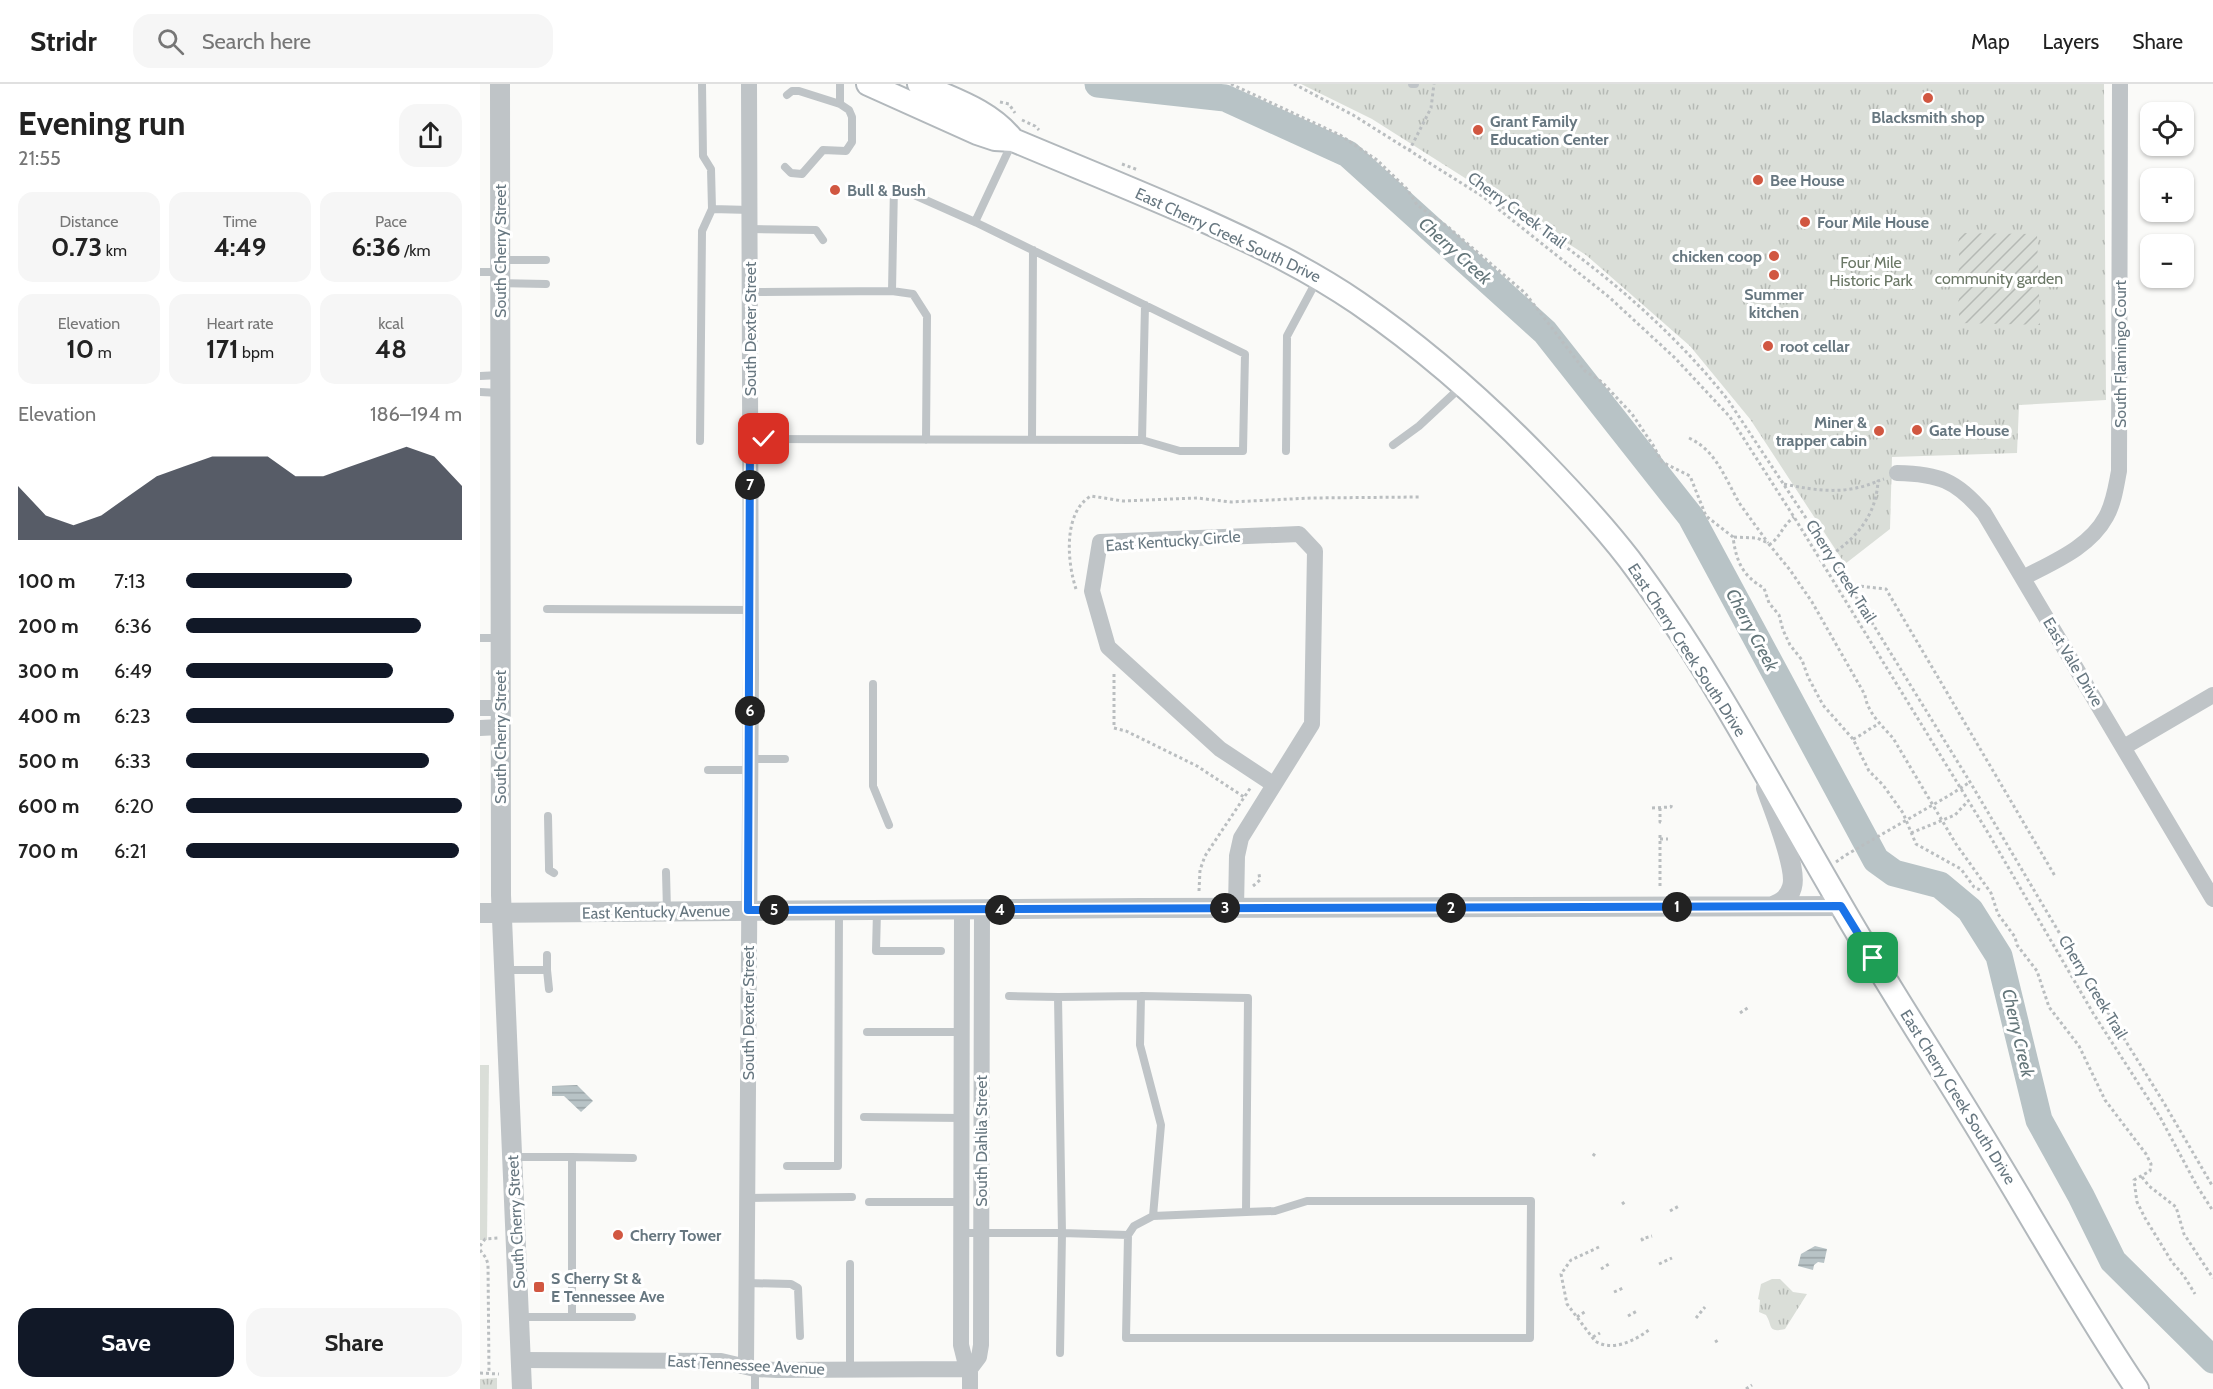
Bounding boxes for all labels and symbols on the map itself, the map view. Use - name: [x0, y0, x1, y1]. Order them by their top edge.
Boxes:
- marker: Blacksmith shop: [1921, 91, 1935, 105]
- place label: Blacksmith shop: [1871, 108, 1985, 127]
- place label: Grant Family Education Center: [1490, 112, 1609, 149]
- marker: Grant Family Education Center: [1471, 123, 1485, 137]
- street label: Cherry Creek Trail: [1464, 168, 1570, 252]
- place label: Bee House: [1770, 171, 1845, 190]
- marker: Bee House: [1751, 173, 1765, 187]
- place label: Bull & Bush: [847, 181, 926, 200]
- street label: South Cherry Street: [491, 183, 510, 318]
- marker: Bull & Bush: [828, 183, 842, 197]
- street label: East Cherry Creek South Drive: [1132, 184, 1324, 286]
- water label: Cherry Creek: [1414, 213, 1497, 290]
- place label: Four Mile House: [1817, 213, 1929, 232]
- marker: Four Mile House: [1798, 215, 1812, 229]
- place label: chicken coop: [1672, 247, 1762, 266]
- marker: chicken coop: [1767, 249, 1781, 263]
- park label: Four Mile Historic Park: [1829, 253, 1914, 290]
- street label: South Dexter Street: [741, 261, 760, 396]
- marker: Summer kitchen: [1767, 268, 1781, 282]
- park label: community garden: [1935, 269, 2063, 288]
- street label: South Flamingo Court: [2111, 279, 2130, 428]
- place label: Summer kitchen: [1744, 285, 1804, 322]
- place label: root cellar: [1780, 337, 1850, 356]
- marker: root cellar: [1761, 339, 1775, 353]
- pin: [738, 413, 789, 464]
- place label: Miner & trapper cabin: [1776, 413, 1867, 450]
- place label: Gate House: [1929, 421, 2009, 440]
- marker: Gate House: [1910, 423, 1924, 437]
- marker: Miner & trapper cabin: [1872, 424, 1886, 438]
- pin: 7: [735, 470, 765, 500]
- street label: Cherry Creek Trail: [1802, 516, 1880, 626]
- street label: East Kentucky Circle: [1105, 527, 1241, 555]
- street label: East Cherry Creek South Drive: [1624, 560, 1750, 740]
- water label: Cherry Creek: [1721, 585, 1783, 676]
- street label: East Vale Drive: [2039, 614, 2107, 710]
- street label: South Cherry Street: [491, 669, 510, 804]
- pin: 6: [735, 696, 765, 726]
- pin: 1: [1662, 892, 1692, 922]
- pin: 3: [1210, 893, 1240, 923]
- pin: 2: [1436, 893, 1466, 923]
- pin: 5: [759, 895, 789, 925]
- pin: 4: [985, 895, 1015, 925]
- street label: East Kentucky Avenue: [582, 901, 730, 923]
- pin: [1847, 932, 1898, 983]
- street label: Cherry Creek Trail: [2055, 932, 2131, 1042]
- street label: South Dexter Street: [739, 945, 758, 1080]
- water label: Cherry Creek: [1997, 987, 2039, 1081]
- street label: East Cherry Creek South Drive: [1896, 1006, 2020, 1188]
- street label: South Dahlia Street: [972, 1075, 991, 1207]
- street label: South Cherry Street: [503, 1154, 529, 1289]
- place label: Cherry Tower: [630, 1226, 722, 1245]
- marker: Cherry Tower: [611, 1228, 625, 1242]
- place label: S Cherry St & E Tennessee Ave: [551, 1269, 665, 1306]
- marker: S Cherry St & E Tennessee Ave: [532, 1280, 546, 1294]
- street label: East Tennessee Avenue: [667, 1351, 825, 1379]

